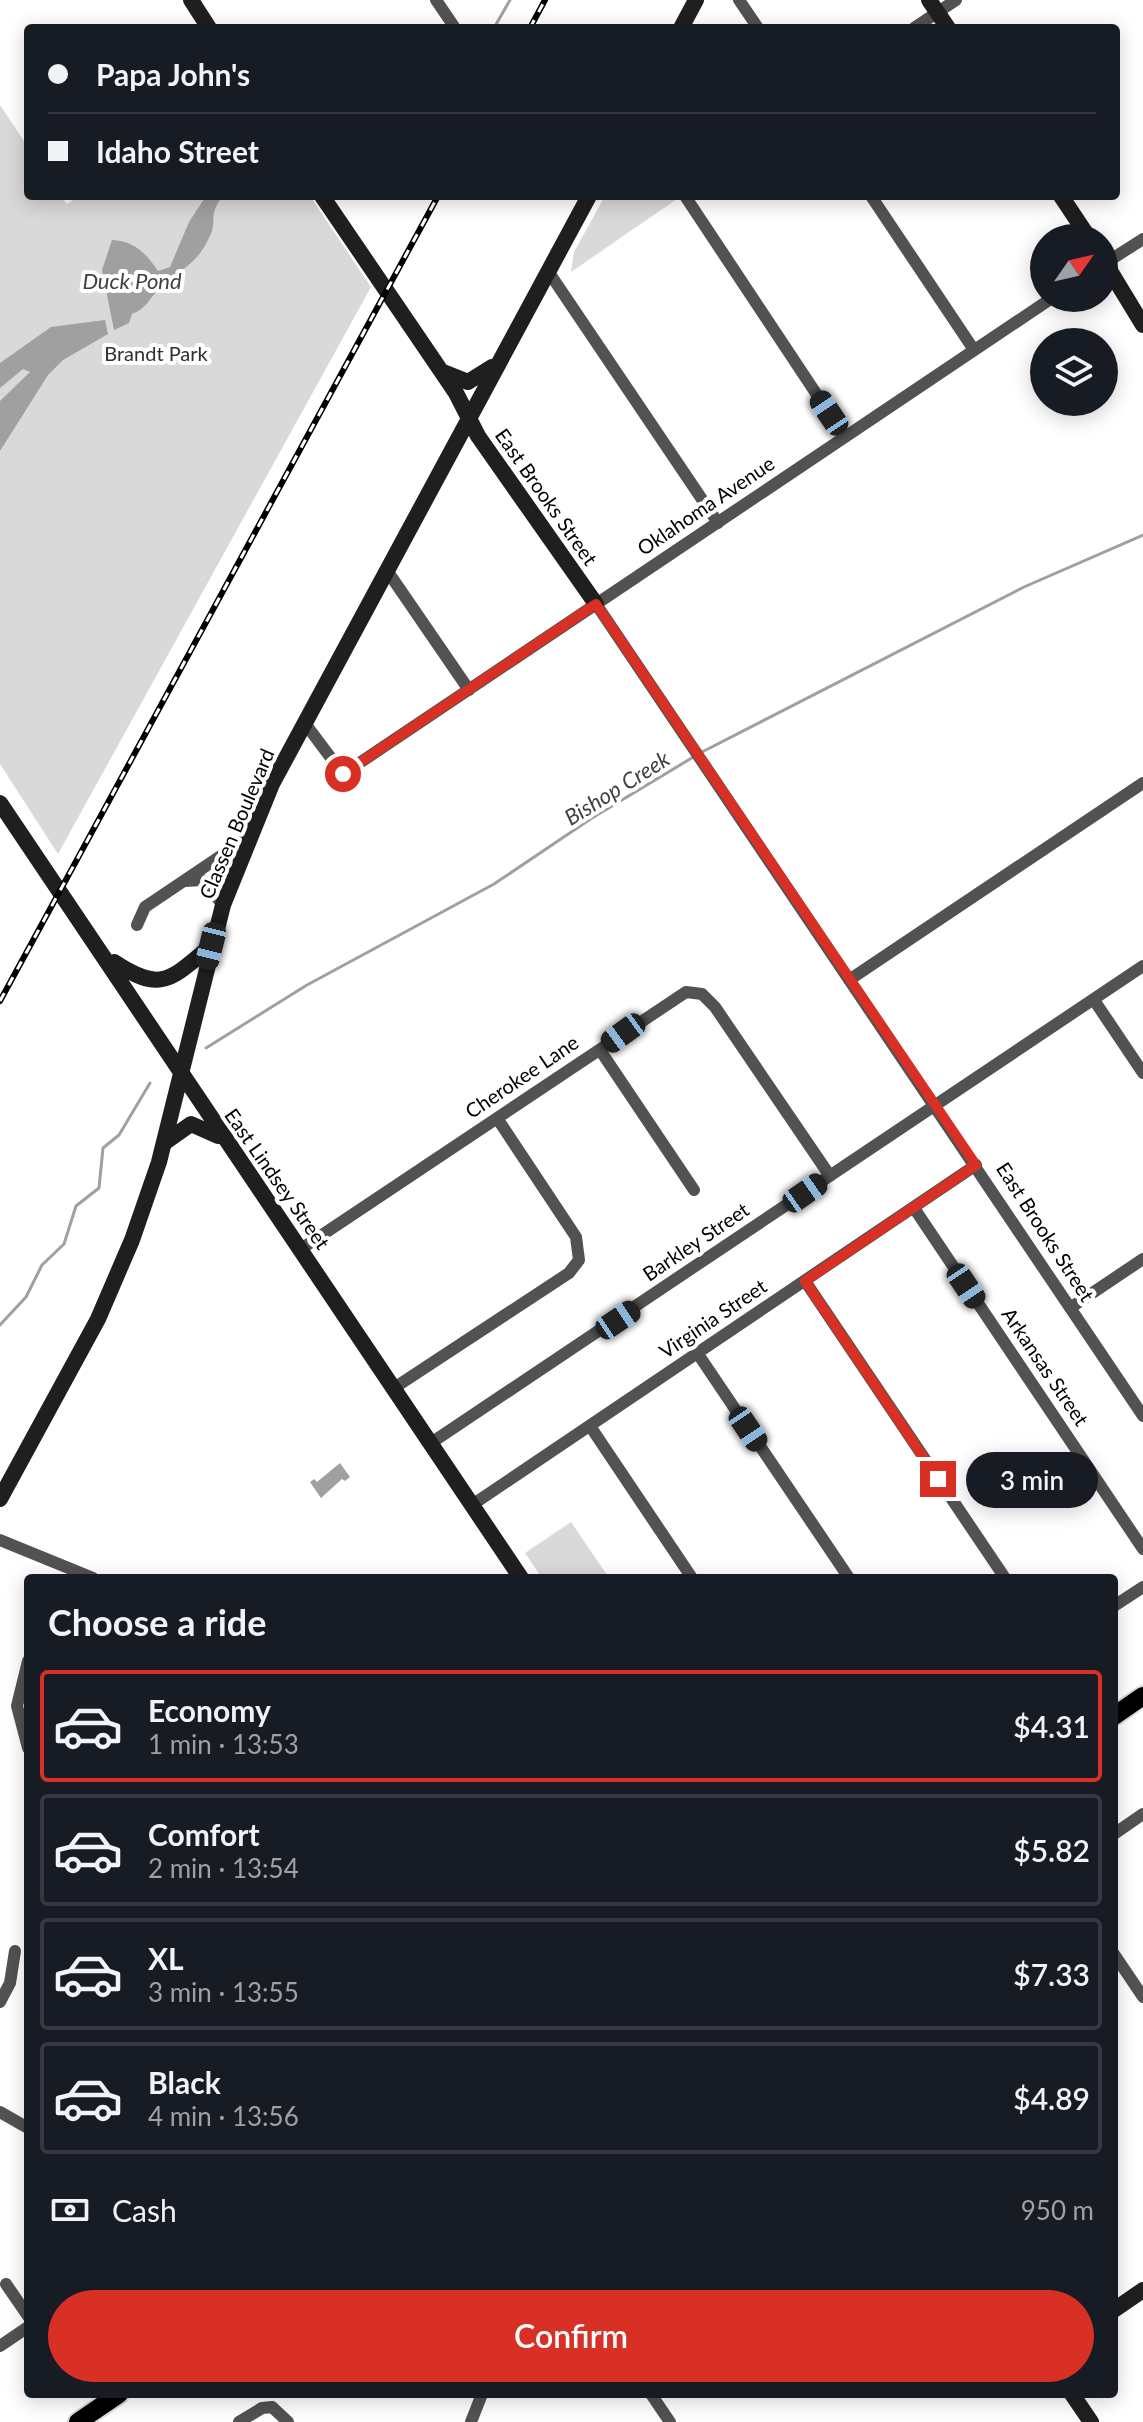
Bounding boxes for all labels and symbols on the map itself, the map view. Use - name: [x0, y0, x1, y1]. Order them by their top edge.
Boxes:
- north arrow: [1030, 224, 1118, 312]
- water label: Duck Pond: [82, 267, 182, 294]
- park label: Brandt Park: [104, 341, 209, 365]
- car: [806, 386, 852, 440]
- street label: East Brooks Street: [491, 424, 603, 569]
- street label: Oklahoma Avenue: [632, 450, 779, 560]
- water label: Bishop Creek: [559, 744, 675, 831]
- street label: Classen Boulevard: [194, 745, 279, 902]
- route start: [325, 756, 361, 792]
- car: [194, 920, 228, 972]
- car: [597, 1009, 649, 1057]
- street label: Cherokee Lane: [460, 1030, 582, 1123]
- street label: East Lindsey Street: [220, 1103, 335, 1253]
- street label: East Brooks Street: [992, 1157, 1100, 1306]
- car: [778, 1169, 832, 1217]
- street label: Barkley Street: [638, 1197, 753, 1285]
- car: [943, 1259, 989, 1313]
- street label: Virginia Street: [654, 1273, 771, 1363]
- car: [591, 1297, 645, 1343]
- street label: Arkansas Street: [998, 1303, 1094, 1430]
- car: [725, 1402, 771, 1456]
- callout: 3 min: [966, 1451, 1098, 1507]
- route end: [920, 1461, 956, 1497]

